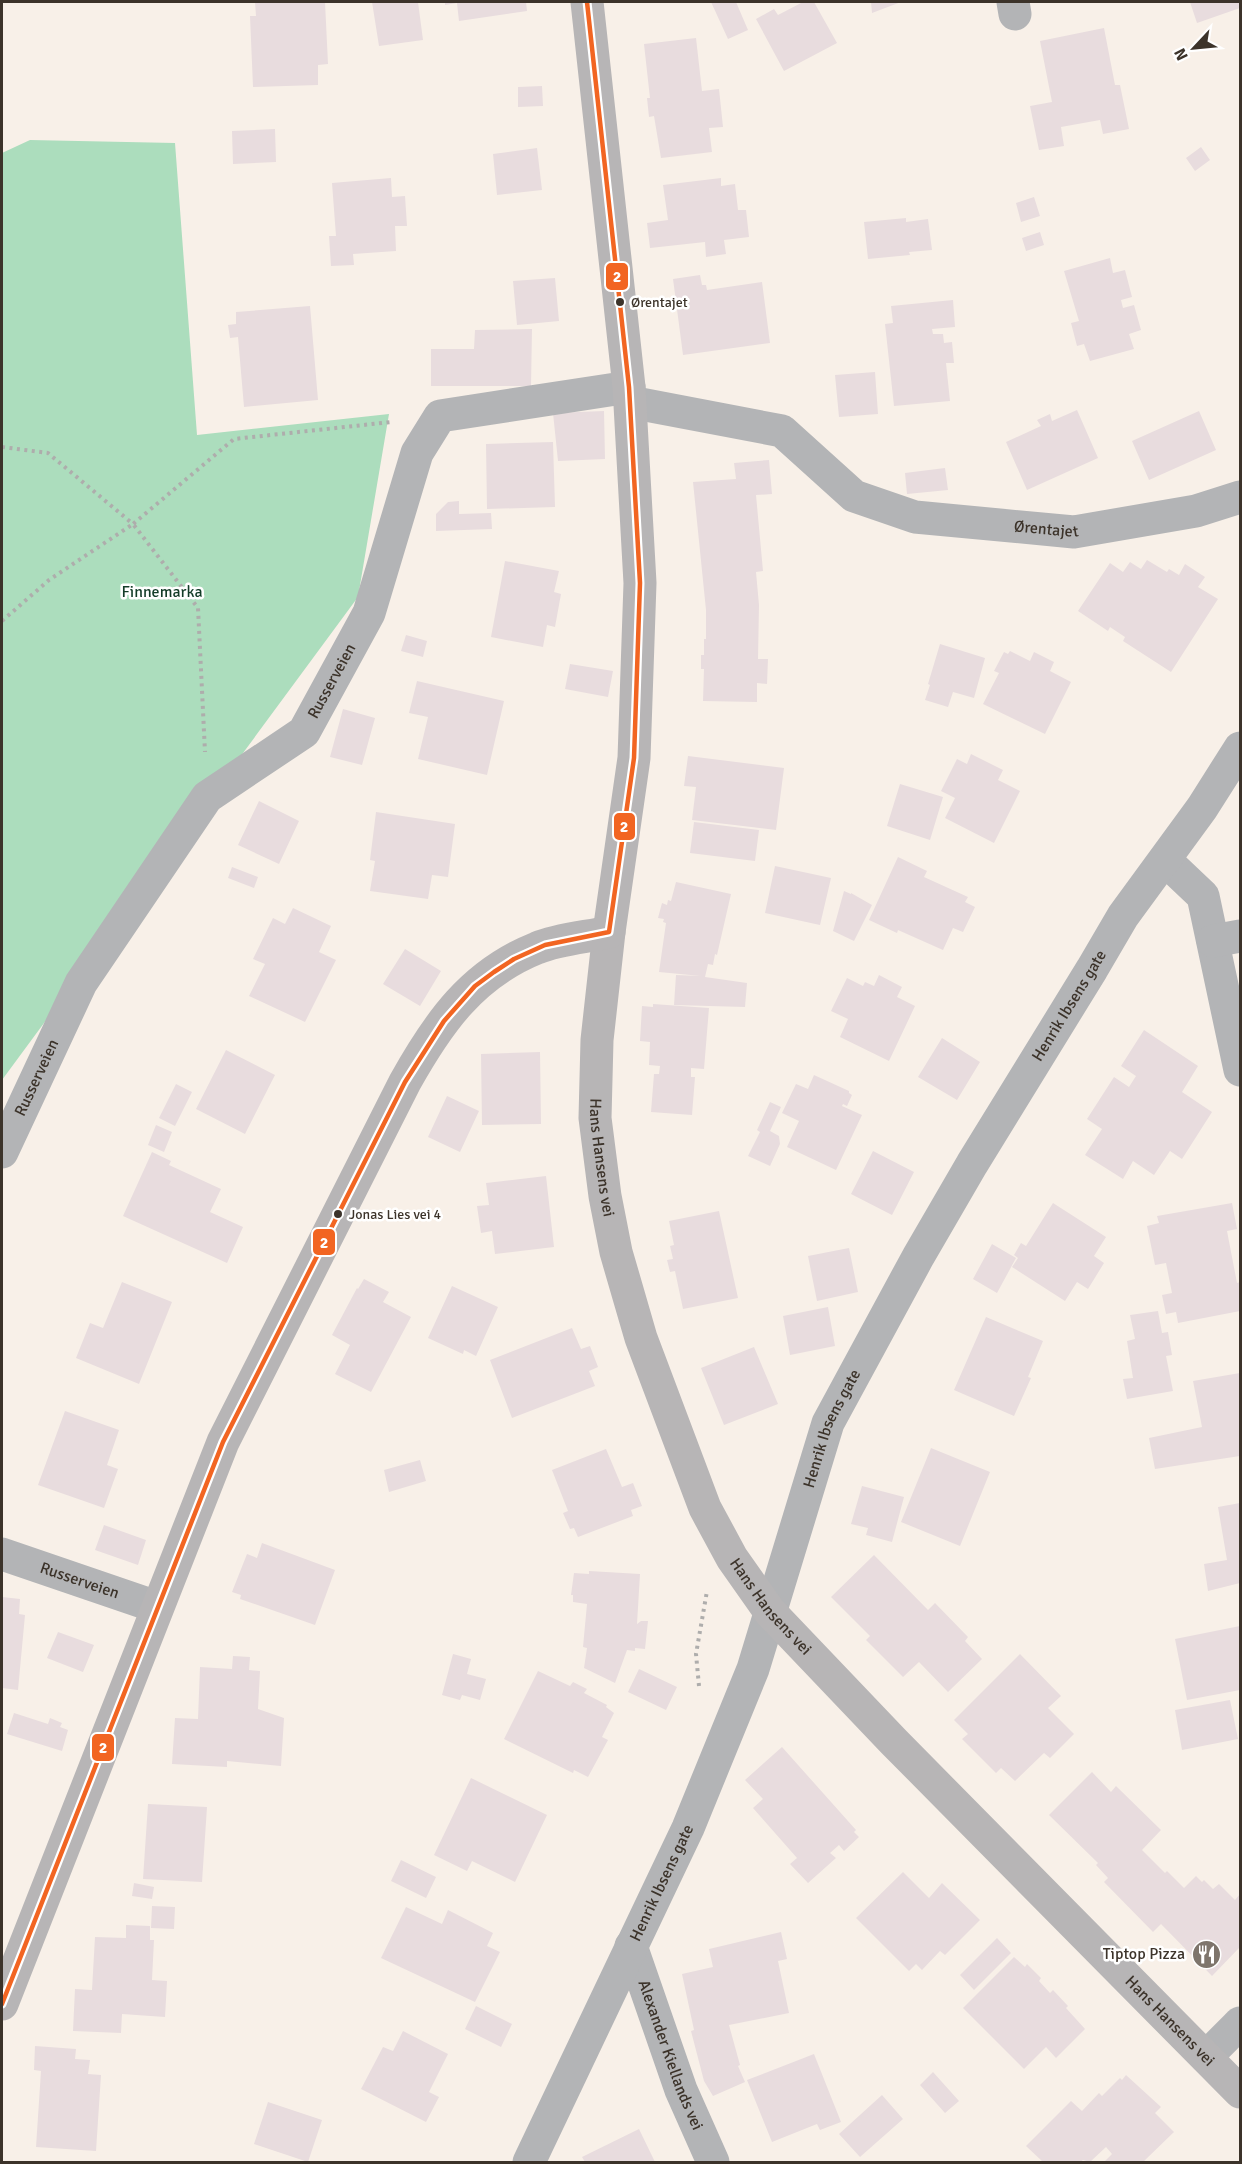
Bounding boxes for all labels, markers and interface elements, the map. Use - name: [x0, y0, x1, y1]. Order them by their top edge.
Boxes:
- north arrow: [1164, 18, 1224, 78]
- text: N: [1170, 45, 1193, 64]
- line badge: 2: [605, 262, 629, 291]
- text: 2: [613, 267, 621, 287]
- place label: Ørentajet: [631, 294, 688, 311]
- marker: Ørentajet: [614, 296, 626, 308]
- street label: Ørentajet: [1013, 516, 1080, 542]
- park label: Finnemarka: [121, 582, 203, 602]
- street label: Russerveien: [303, 640, 360, 722]
- line badge: 2: [613, 812, 636, 841]
- text: 2: [620, 817, 628, 837]
- street label: Henrik Ibsens gate: [1028, 946, 1111, 1065]
- street label: Russerveien: [10, 1036, 63, 1119]
- street label: Hans Hansens vei: [585, 1098, 619, 1218]
- place label: Jonas Lies vei 4: [349, 1206, 442, 1223]
- marker: Jonas Lies vei 4: [332, 1208, 344, 1220]
- line badge: 2: [312, 1228, 336, 1256]
- text: 2: [320, 1233, 328, 1253]
- street label: Henrik Ibsens gate: [799, 1366, 865, 1490]
- street label: Hans Hansens vei: [725, 1554, 816, 1659]
- street label: Russerveien: [37, 1558, 122, 1603]
- line badge: 2: [91, 1733, 115, 1762]
- text: 2: [99, 1738, 107, 1758]
- street label: Henrik Ibsens gate: [626, 1821, 698, 1945]
- restaurant icon: Tiptop Pizza: [1190, 1938, 1222, 1970]
- place label: Tiptop Pizza: [1103, 1944, 1185, 1964]
- street label: Hans Hansens vei: [1121, 1972, 1219, 2071]
- street label: Alexander Kiellands vei: [634, 1977, 708, 2133]

